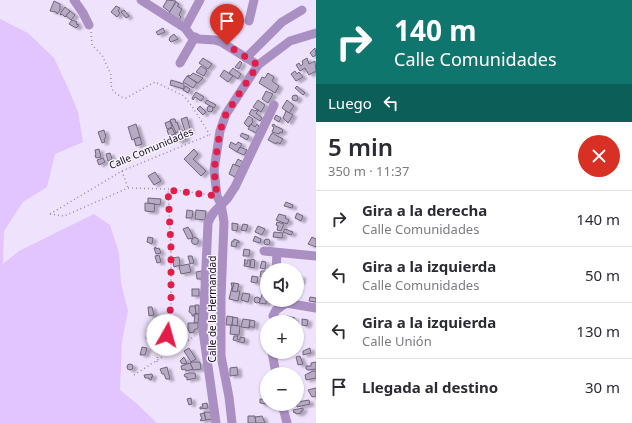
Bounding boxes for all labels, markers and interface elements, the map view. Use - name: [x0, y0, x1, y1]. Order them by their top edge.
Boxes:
- pin: [210, 4, 244, 45]
- icon: arrive: [216, 10, 238, 32]
- text: 140 m: [394, 11, 477, 49]
- icon: right: [328, 16, 380, 68]
- text: Calle Comunidades: [394, 47, 557, 71]
- icon: left: [380, 92, 402, 114]
- text: Luego: [328, 93, 372, 113]
- street label: Calle Comunidades: [107, 124, 195, 172]
- text: 5 min: [328, 130, 393, 163]
- button: close: [578, 135, 620, 177]
- text: 350 m · 11:37: [328, 162, 409, 180]
- text: Gira a la derecha: [362, 200, 487, 220]
- icon: right: [328, 208, 350, 230]
- text: 140 m: [576, 209, 620, 229]
- text: Calle Comunidades: [362, 220, 479, 238]
- street label: Calle de la Hermandad: [205, 256, 219, 362]
- text: Gira a la izquierda: [362, 256, 496, 276]
- map controls: [260, 263, 304, 411]
- button: sound: [260, 263, 304, 307]
- icon: left: [328, 264, 350, 286]
- text: 50 m: [585, 265, 620, 285]
- text: Calle Comunidades: [362, 276, 479, 294]
- text: Gira a la izquierda: [362, 312, 496, 332]
- position arrow: [146, 314, 188, 356]
- button: +: [260, 315, 304, 359]
- icon: left: [328, 320, 350, 342]
- text: 130 m: [576, 321, 620, 341]
- text: Calle Unión: [362, 332, 432, 350]
- button: −: [260, 367, 304, 411]
- icon: arrive: [328, 376, 350, 398]
- text: Llegada al destino: [362, 377, 498, 397]
- text: 30 m: [585, 377, 620, 397]

